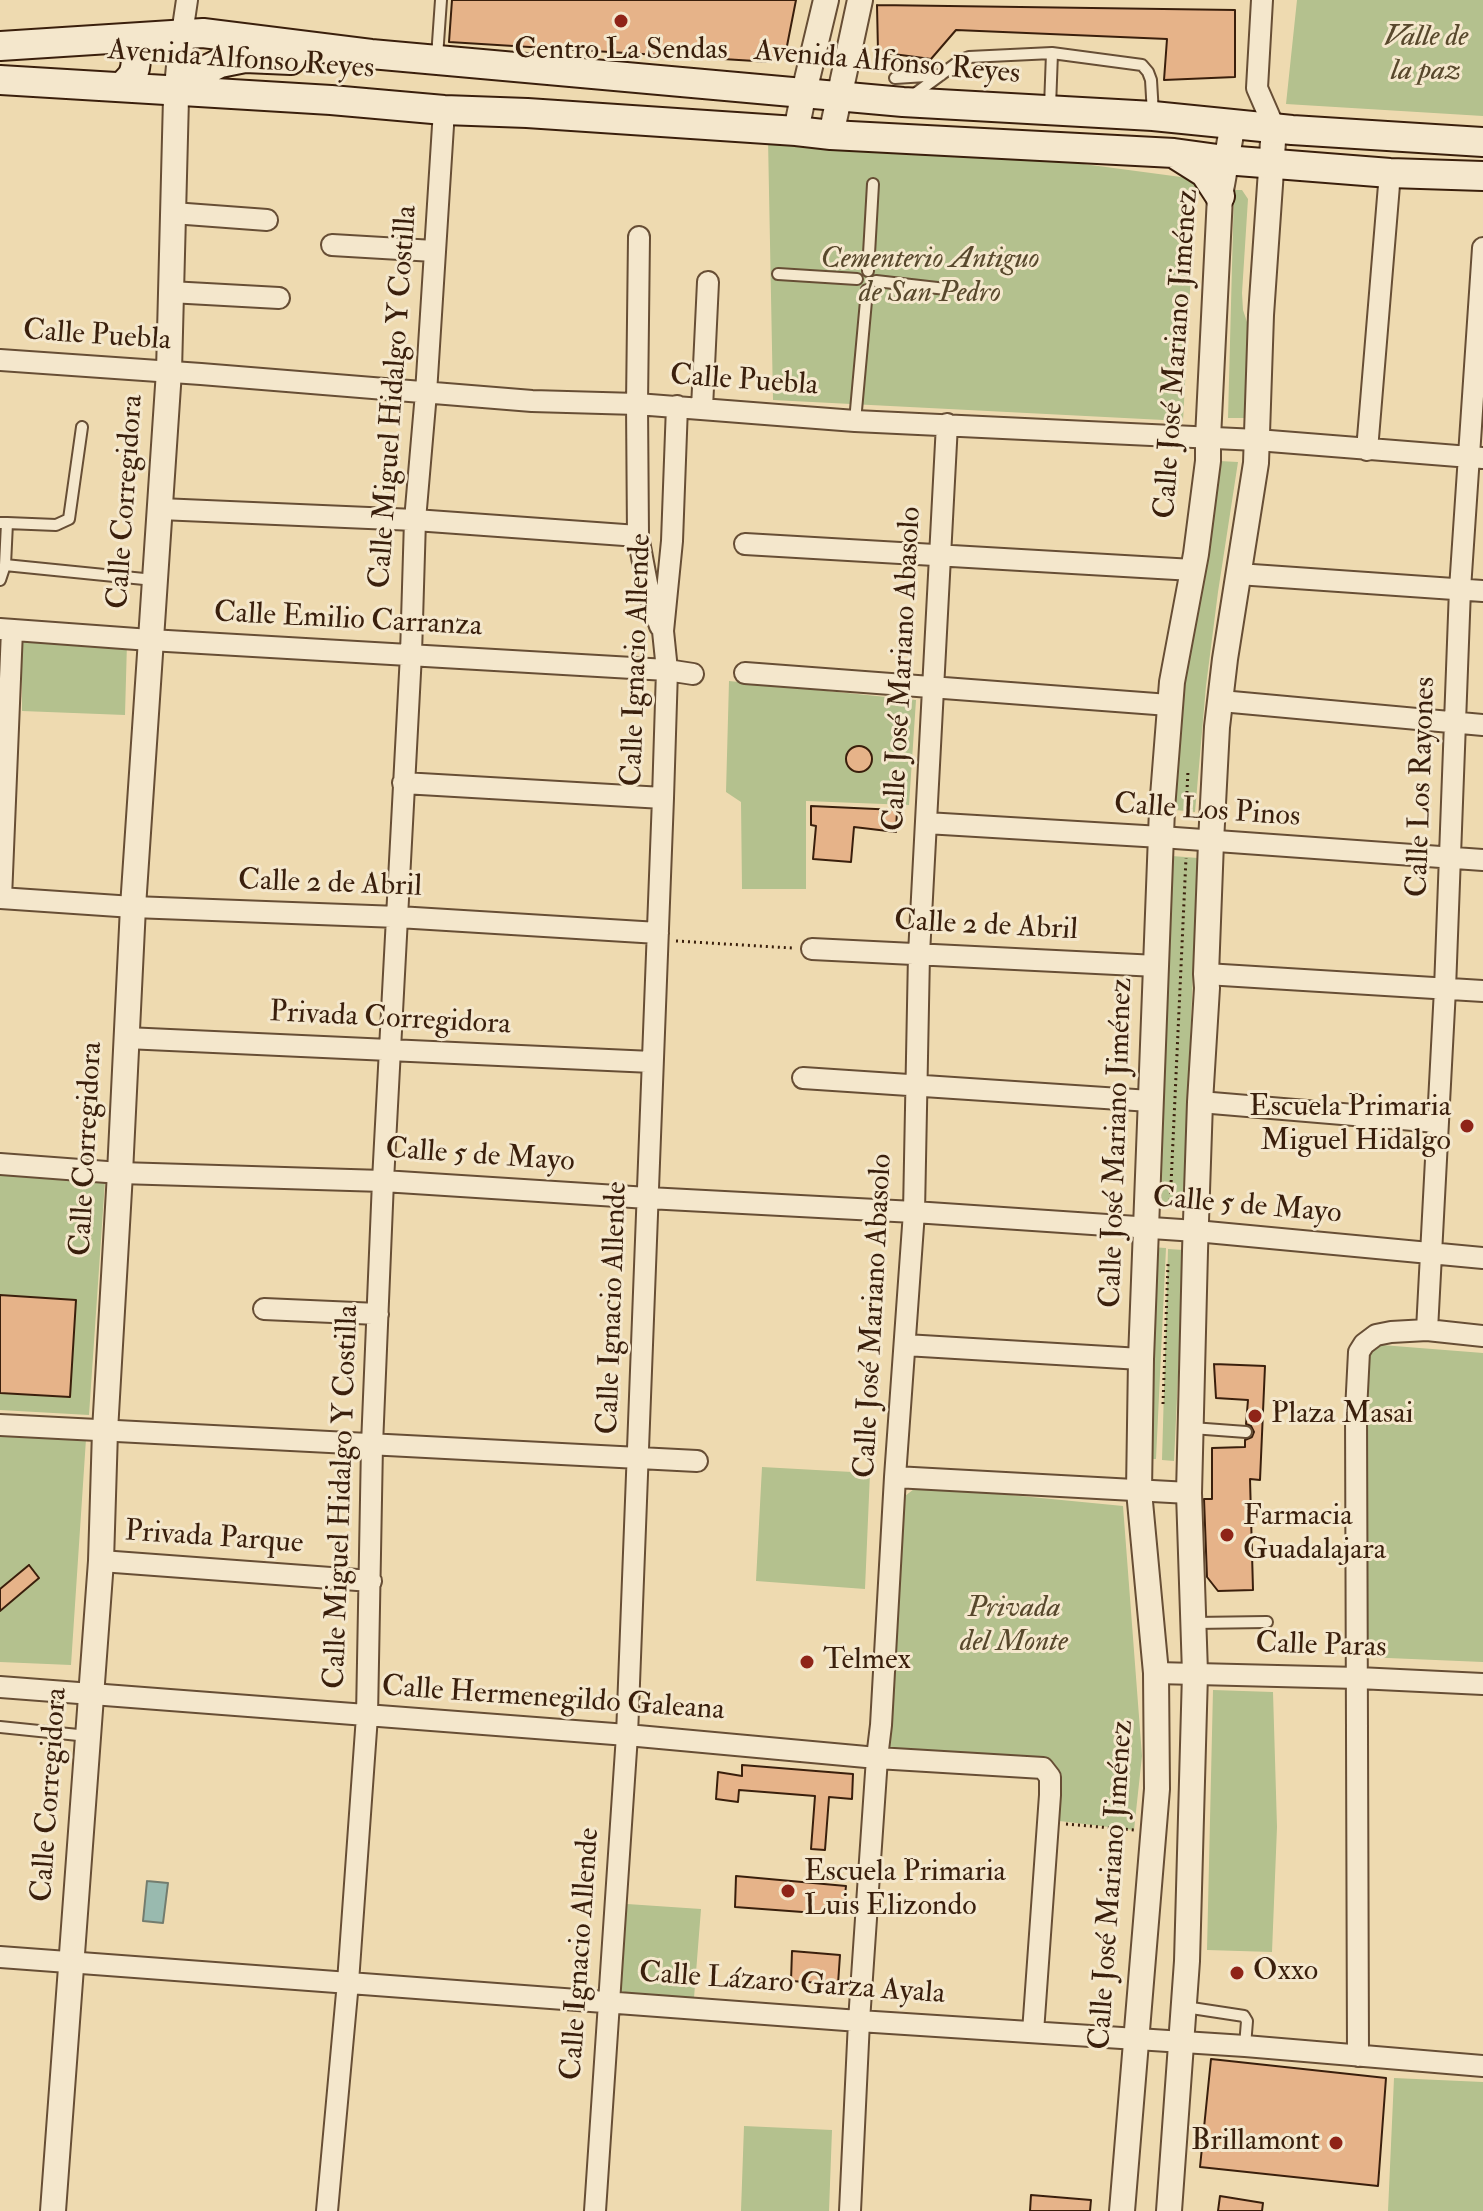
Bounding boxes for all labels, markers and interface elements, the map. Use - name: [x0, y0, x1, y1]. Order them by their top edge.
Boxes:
- marker: Centro La Sendas: [612, 12, 630, 30]
- park label: Valle de la paz: [1384, 21, 1468, 92]
- street label: Avenida Alfonso Reyes: [107, 34, 375, 88]
- place label: Centro La Sendas: [514, 34, 728, 70]
- street label: Avenida Alfonso Reyes: [752, 34, 1022, 94]
- street label: Calle José Mariano Jiménez: [1149, 188, 1207, 520]
- street label: Calle Miguel Hidalgo Y Costilla: [364, 204, 426, 590]
- park label: Cementerio Antiguo de San Pedro: [820, 243, 1040, 314]
- street label: Calle Puebla: [22, 314, 172, 360]
- street label: Calle Puebla: [669, 359, 819, 405]
- street label: Calle Corregidora: [102, 394, 152, 610]
- street label: Calle José Mariano Abasolo: [878, 506, 930, 832]
- street label: Calle Ignacio Allende: [616, 533, 660, 787]
- street label: Calle Emilio Carranza: [213, 596, 483, 646]
- street label: Calle Los Rayones: [1401, 676, 1445, 898]
- street label: Calle Los Pinos: [1113, 788, 1301, 836]
- street label: Calle 2 de Abril: [237, 864, 423, 906]
- street label: Calle 2 de Abril: [893, 904, 1079, 950]
- street label: Calle José Mariano Jiménez: [1094, 977, 1142, 1309]
- street label: Privada Corregidora: [269, 996, 511, 1044]
- street label: Calle Corregidora: [64, 1041, 112, 1257]
- place label: Escuela Primaria Miguel Hidalgo: [1249, 1091, 1451, 1162]
- marker: Escuela Primaria Miguel Hidalgo: [1458, 1117, 1476, 1135]
- street label: Calle 5 de Mayo: [384, 1132, 576, 1182]
- street label: Calle José Mariano Abasolo: [849, 1153, 901, 1479]
- street label: Calle Ignacio Allende: [592, 1181, 636, 1435]
- street label: Calle 5 de Mayo: [1151, 1181, 1343, 1233]
- street label: Calle Miguel Hidalgo Y Costilla: [318, 1304, 368, 1690]
- place label: Plaza Masai: [1271, 1398, 1414, 1434]
- marker: Plaza Masai: [1246, 1407, 1264, 1425]
- place label: Farmacia Guadalajara: [1243, 1500, 1386, 1570]
- street label: Privada Parque: [123, 1515, 305, 1563]
- marker: Farmacia Guadalajara: [1218, 1526, 1236, 1544]
- park label: Privada del Monte: [960, 1592, 1068, 1662]
- street label: Calle Paras: [1255, 1627, 1387, 1667]
- place label: Telmex: [823, 1644, 911, 1680]
- marker: Telmex: [798, 1653, 816, 1671]
- street label: Calle Hermenegildo Galeana: [380, 1670, 726, 1730]
- street label: Calle Corregidora: [26, 1687, 76, 1903]
- street label: Calle José Mariano Jiménez: [1084, 1719, 1142, 2051]
- street label: Calle Ignacio Allende: [555, 1826, 609, 2082]
- place label: Escuela Primaria Luis Elizondo: [804, 1856, 1006, 1926]
- marker: Escuela Primaria Luis Elizondo: [779, 1882, 797, 1900]
- place label: Oxxo: [1253, 1955, 1318, 1991]
- street label: Calle Lázaro Garza Ayala: [638, 1956, 946, 2014]
- marker: Oxxo: [1228, 1964, 1246, 1982]
- place label: Brillamont: [1191, 2125, 1320, 2161]
- marker: Brillamont: [1327, 2134, 1345, 2152]

